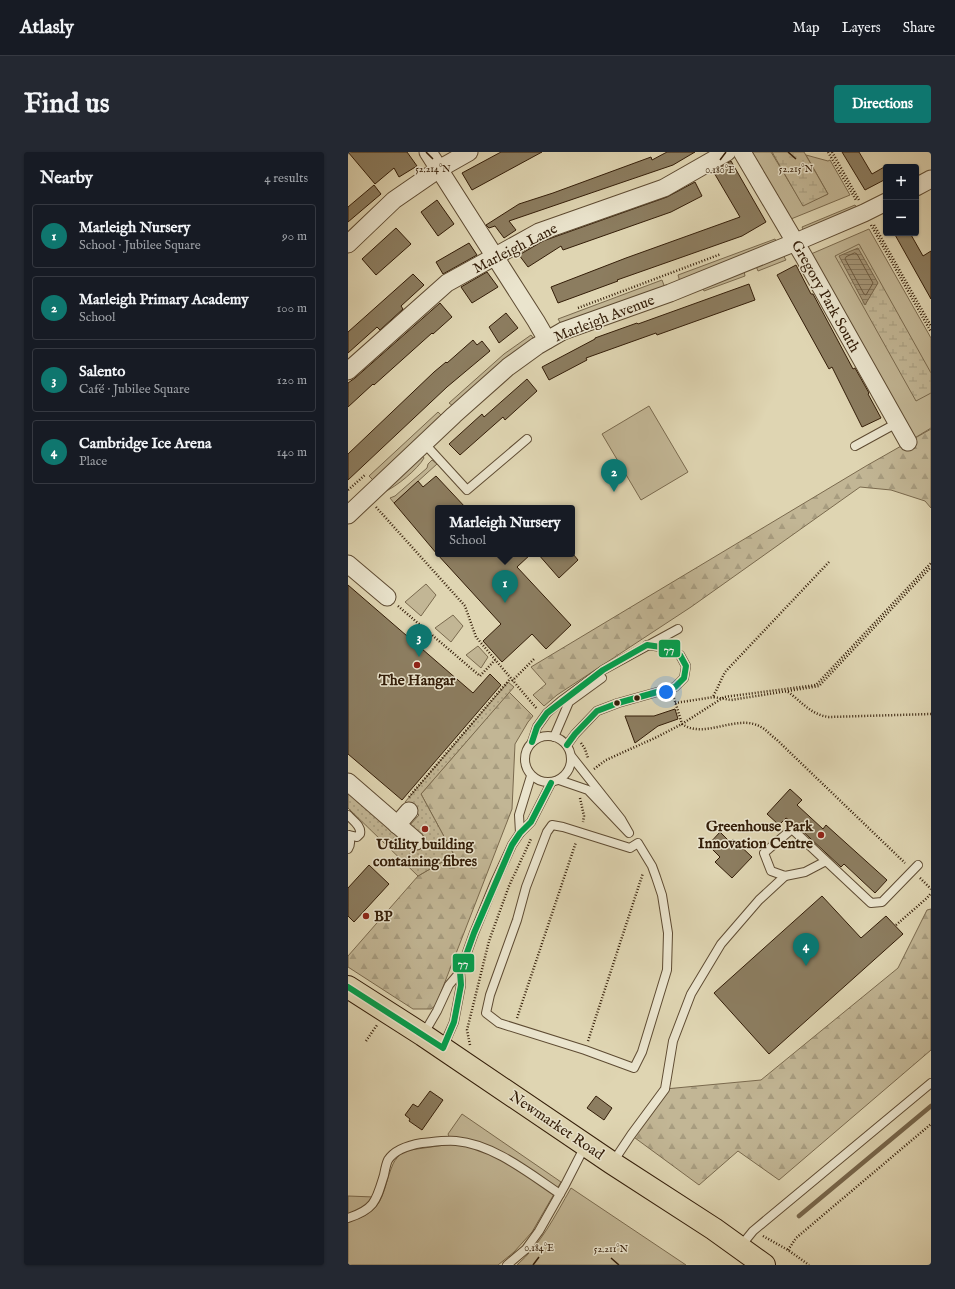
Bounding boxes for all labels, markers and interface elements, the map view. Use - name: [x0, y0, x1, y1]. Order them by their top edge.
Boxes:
- text: Atlasly: [20, 16, 74, 40]
- text: Map: [793, 19, 820, 37]
- text: Layers: [842, 19, 881, 37]
- text: Share: [903, 19, 935, 37]
- button: Directions: [834, 85, 931, 123]
- text: Find us: [24, 87, 110, 122]
- text: 52.214°N: [415, 163, 451, 176]
- text: 52.215°N: [779, 163, 813, 176]
- text: 0.180°E: [705, 164, 735, 177]
- map controls: [883, 164, 919, 236]
- button: +: [883, 164, 919, 200]
- text: Nearby: [40, 168, 93, 189]
- text: 4 results: [264, 170, 308, 187]
- button: −: [883, 200, 919, 236]
- text: Marleigh Nursery: [79, 218, 190, 237]
- street label: Marleigh Lane: [470, 219, 561, 278]
- text: 1: [52, 228, 56, 245]
- text: 90 m: [282, 228, 307, 245]
- text: School · Jubilee Square: [79, 237, 201, 254]
- street label: Gregory Park South: [787, 237, 864, 356]
- text: Marleigh Primary Academy: [79, 290, 249, 309]
- street label: Marleigh Avenue: [551, 291, 657, 346]
- text: 2: [51, 300, 57, 317]
- text: 100 m: [277, 300, 307, 317]
- text: School: [79, 309, 116, 326]
- text: Salento: [79, 362, 125, 381]
- text: 3: [52, 372, 56, 389]
- text: 120 m: [277, 372, 307, 389]
- text: Café · Jubilee Square: [79, 381, 190, 398]
- text: Cambridge Ice Arena: [79, 434, 211, 453]
- text: 4: [51, 444, 57, 461]
- text: 140 m: [277, 444, 307, 461]
- text: Place: [79, 453, 107, 470]
- pin: 2: [601, 459, 627, 492]
- popup: [435, 505, 575, 557]
- text: Marleigh Nursery: [449, 513, 561, 532]
- text: School: [449, 532, 486, 549]
- pin: 1: [492, 570, 518, 603]
- pin: 3: [406, 624, 432, 657]
- line badge: 77: [658, 639, 681, 658]
- text: 77: [664, 643, 674, 657]
- marker: The Hangar: [412, 660, 422, 670]
- place label: The Hangar: [378, 671, 456, 690]
- your location: [656, 682, 676, 702]
- unlabelled marker: [632, 693, 642, 703]
- unlabelled marker: [612, 698, 622, 708]
- place label: Greenhouse Park Innovation Centre: [698, 817, 814, 853]
- marker: Utility building containing fibres: [420, 824, 430, 834]
- marker: Greenhouse Park Innovation Centre: [816, 830, 826, 840]
- place label: Utility building containing fibres: [373, 835, 478, 871]
- place label: BP: [374, 907, 393, 926]
- marker: BP: [361, 911, 371, 921]
- pin: 4: [793, 933, 819, 966]
- line badge: 77: [452, 953, 475, 973]
- text: 77: [458, 957, 468, 971]
- street label: Newmarket Road: [506, 1087, 608, 1165]
- text: 0.184°E: [524, 1242, 554, 1255]
- text: 52.211°N: [594, 1243, 629, 1256]

